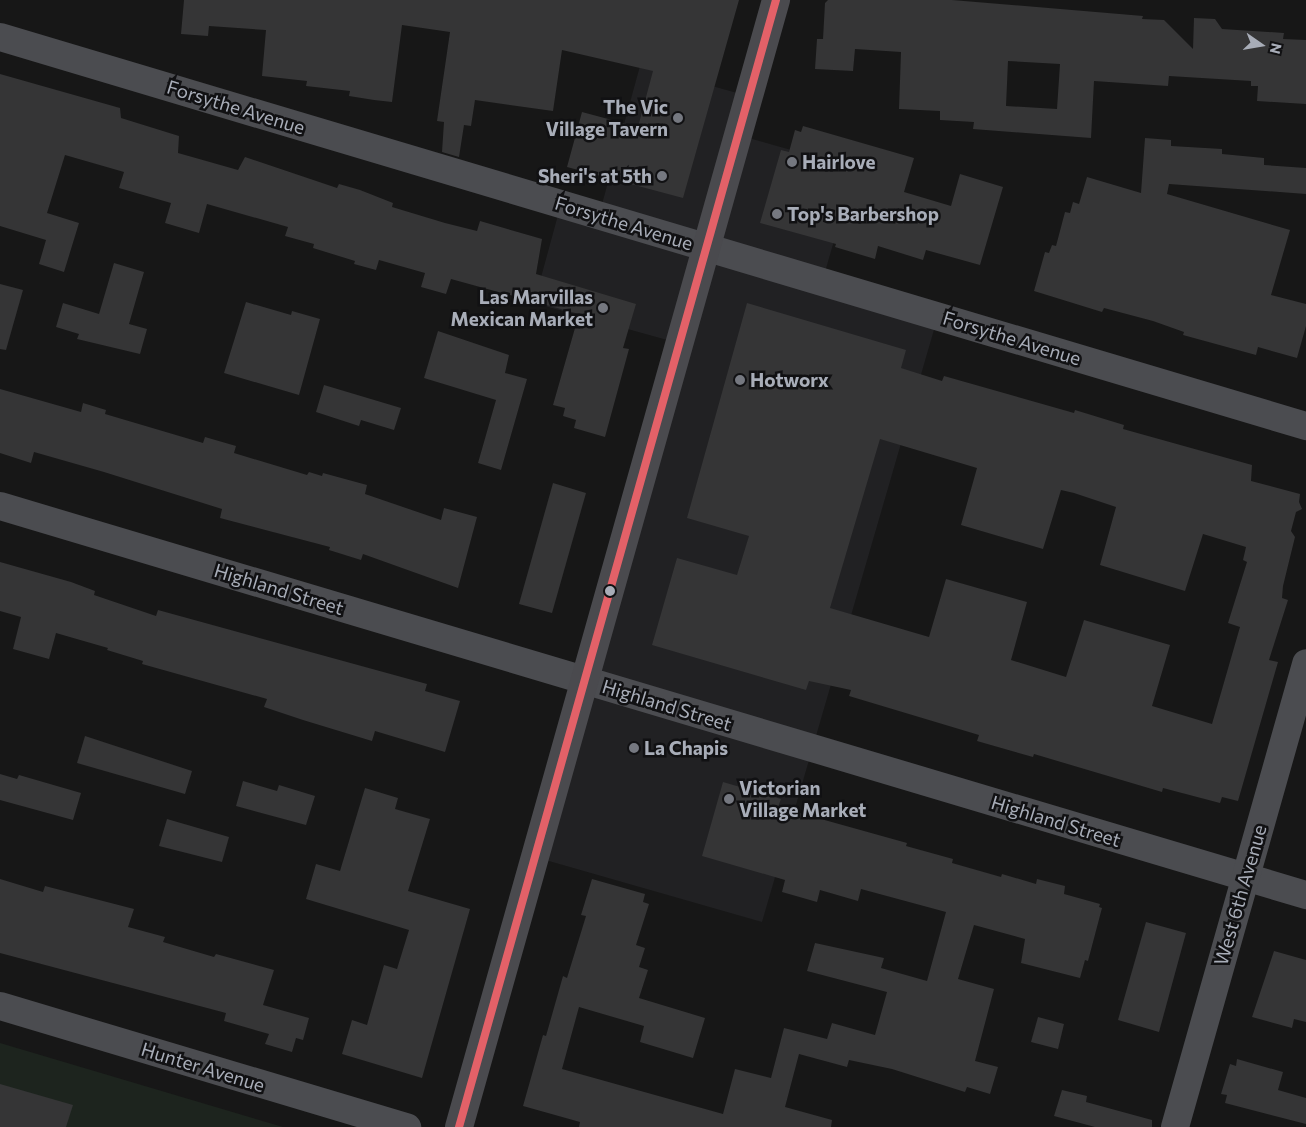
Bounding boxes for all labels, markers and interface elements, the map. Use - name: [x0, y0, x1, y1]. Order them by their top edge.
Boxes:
- north arrow: [1236, 20, 1286, 70]
- text: N: [1267, 41, 1286, 56]
- street label: Forsythe Avenue: [164, 75, 308, 139]
- place label: The Vic Village Tavern: [546, 96, 668, 140]
- marker: The Vic Village Tavern: [672, 112, 684, 124]
- place label: Hairlove: [802, 151, 875, 173]
- marker: Hairlove: [786, 156, 798, 168]
- place label: Sheri's at 5th: [538, 165, 652, 187]
- marker: Sheri's at 5th: [656, 170, 668, 182]
- street label: Forsythe Avenue: [552, 191, 696, 255]
- place label: Top's Barbershop: [787, 203, 939, 225]
- marker: Top's Barbershop: [771, 208, 783, 220]
- place label: Las Marvillas Mexican Market: [451, 286, 593, 330]
- marker: Las Marvillas Mexican Market: [597, 302, 609, 314]
- street label: Forsythe Avenue: [940, 306, 1084, 370]
- place label: Hotworx: [750, 369, 829, 391]
- marker: Hotworx: [734, 374, 746, 386]
- street label: Highland Street: [211, 558, 347, 620]
- unlabelled marker: [605, 586, 615, 596]
- street label: Highland Street: [599, 674, 735, 736]
- place label: La Chapis: [644, 737, 728, 759]
- marker: La Chapis: [628, 742, 640, 754]
- place label: Victorian Village Market: [739, 777, 866, 821]
- street label: Highland Street: [988, 790, 1124, 852]
- marker: Victorian Village Market: [723, 793, 735, 805]
- street label: West 6th Avenue: [1209, 822, 1271, 968]
- street label: Hunter Avenue: [138, 1037, 268, 1097]

